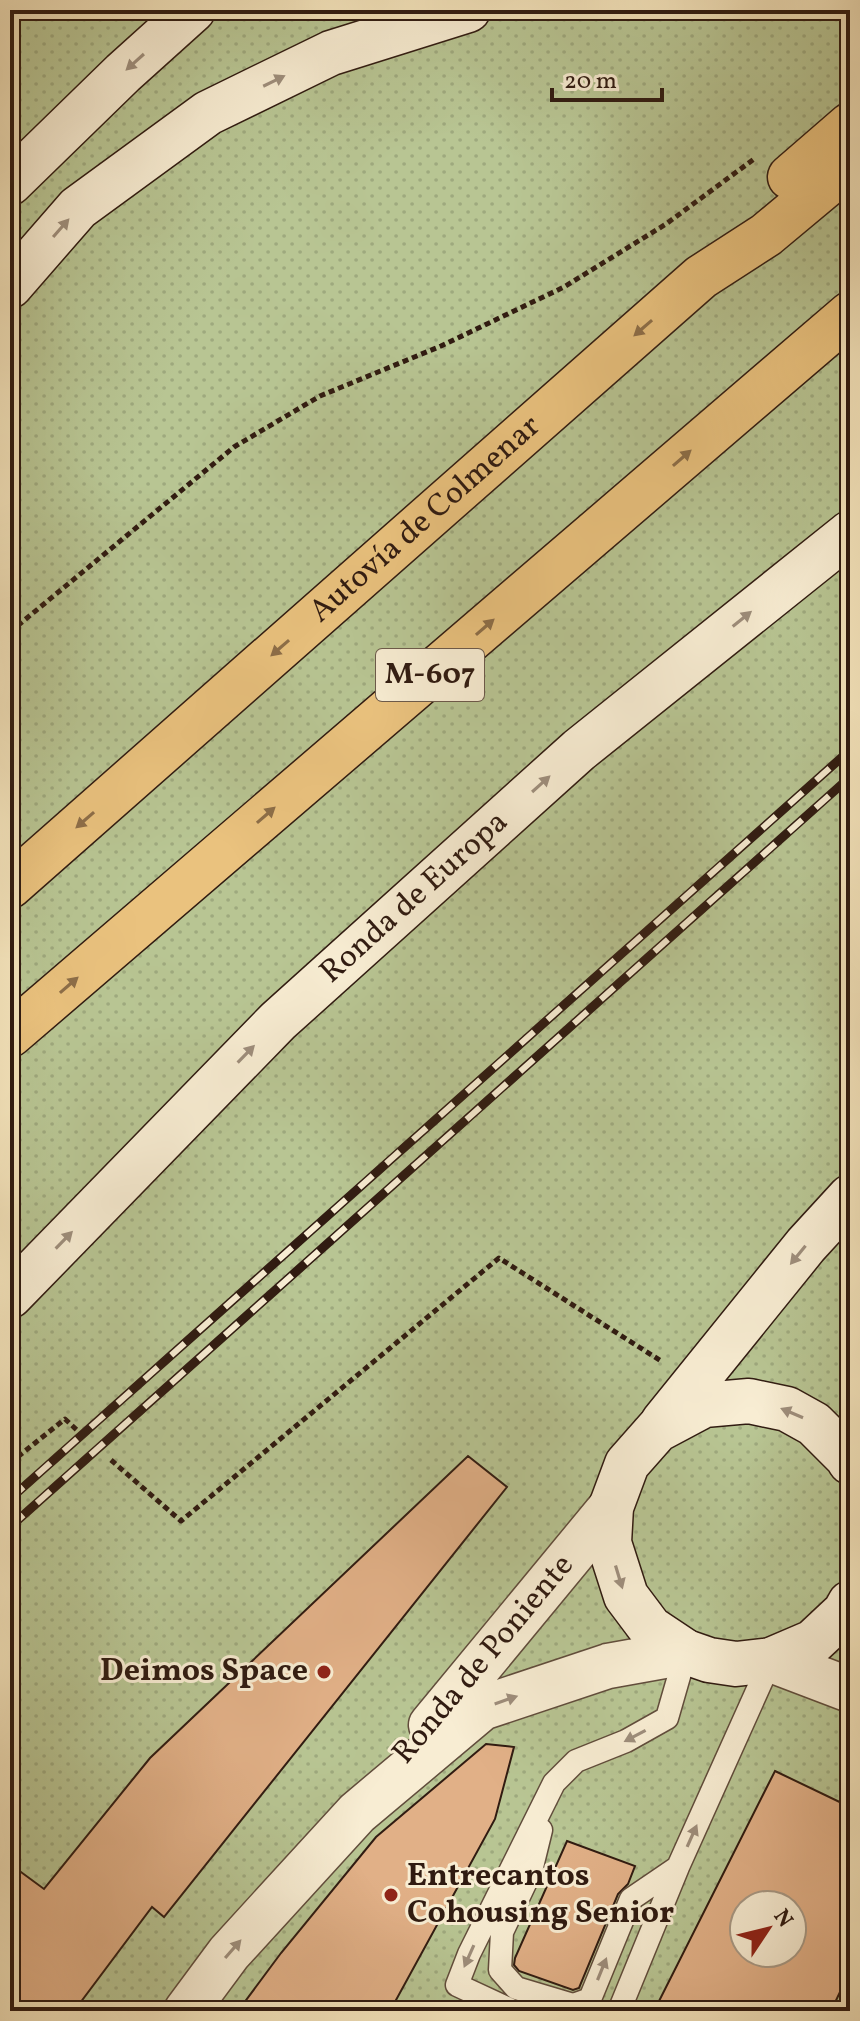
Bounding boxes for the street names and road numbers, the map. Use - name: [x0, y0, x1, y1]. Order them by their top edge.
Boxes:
- street label: Autovía de Colmenar: [300, 406, 551, 634]
- road number: M-607: [376, 649, 484, 701]
- street label: Ronda de Europa: [311, 801, 518, 994]
- street label: Ronda de Poniente: [383, 1546, 585, 1774]

